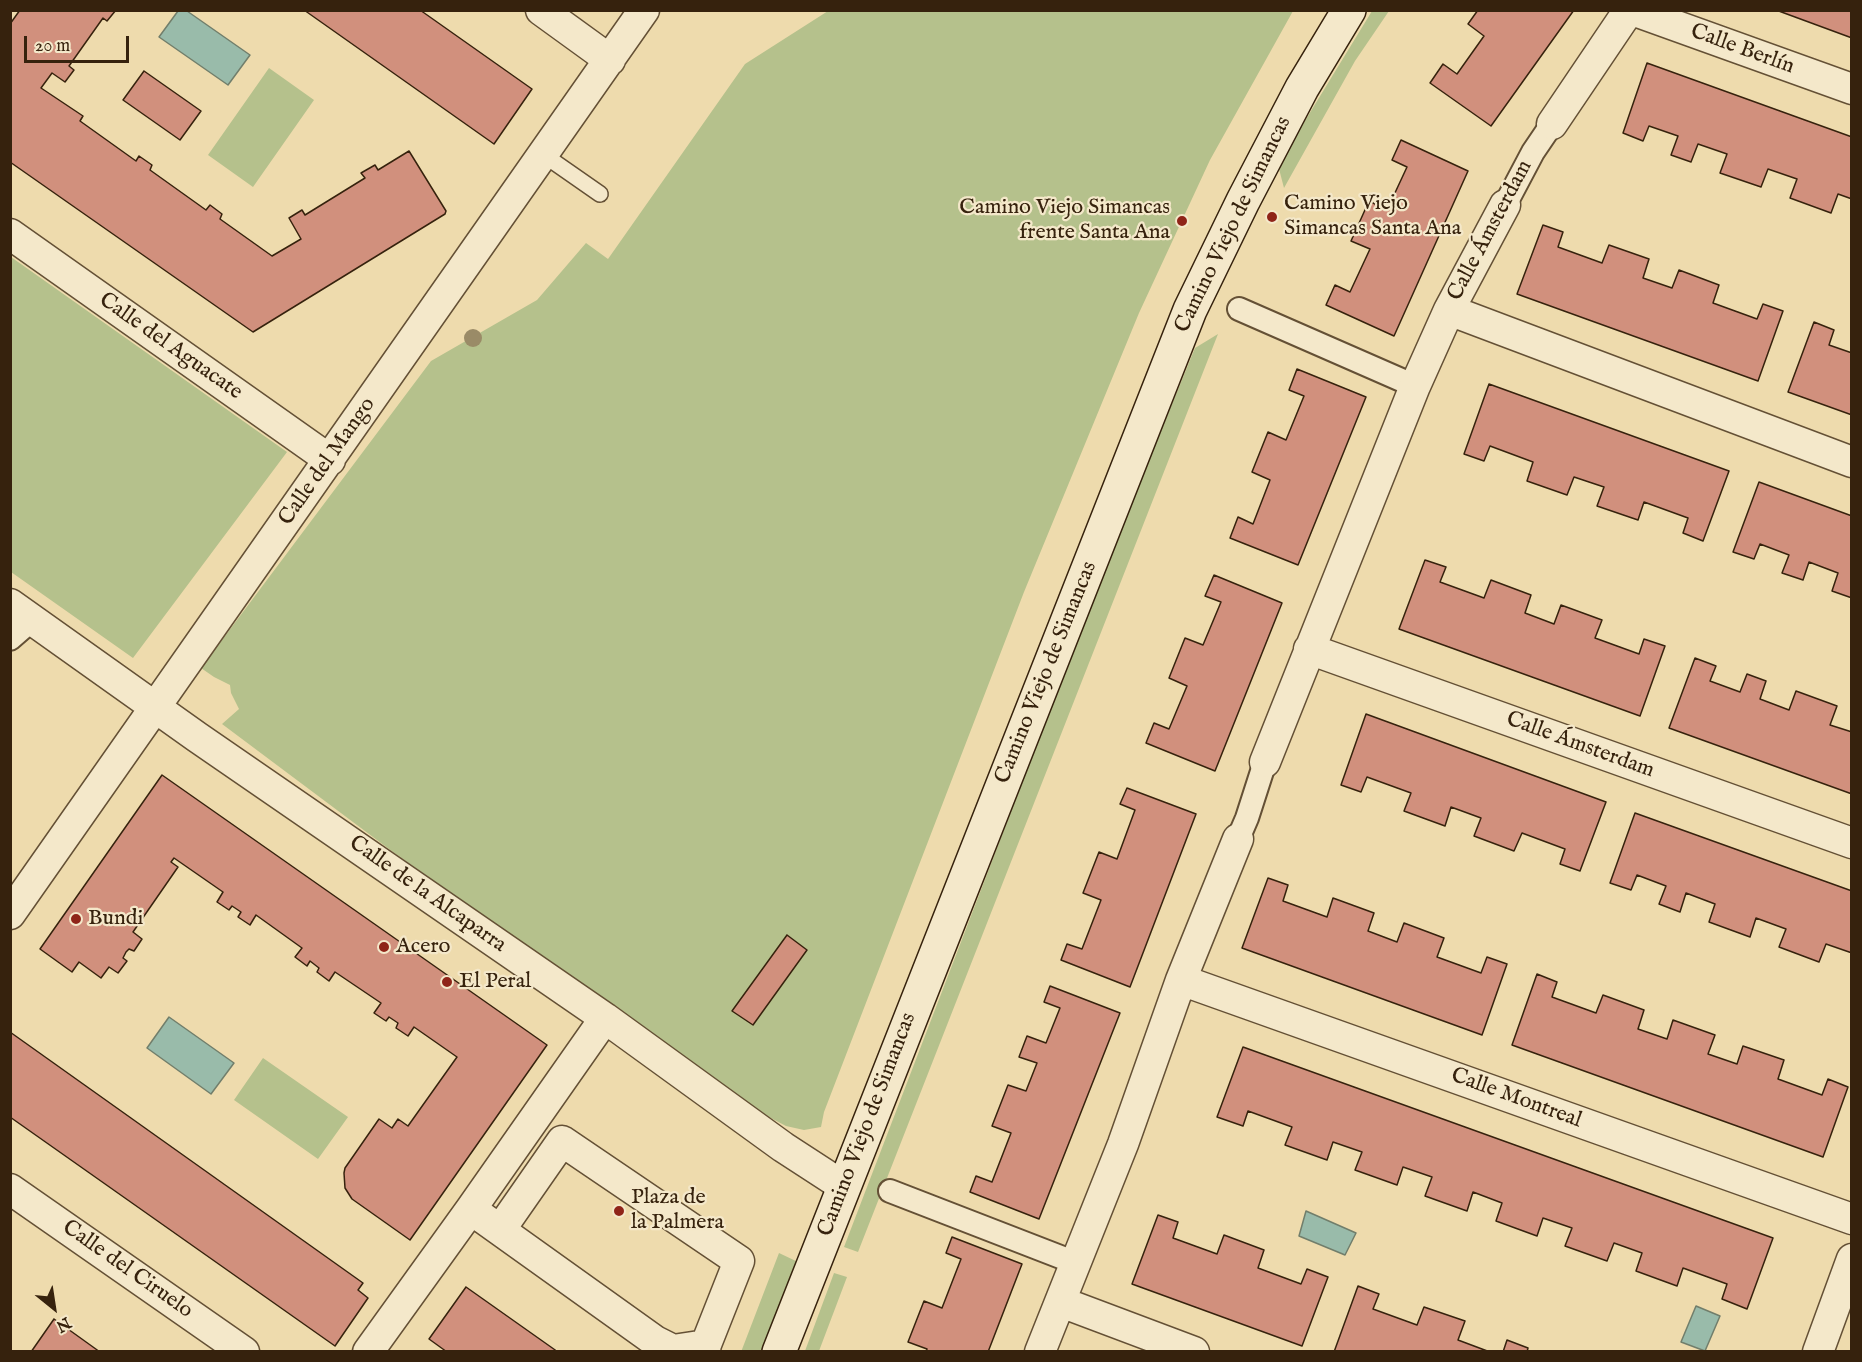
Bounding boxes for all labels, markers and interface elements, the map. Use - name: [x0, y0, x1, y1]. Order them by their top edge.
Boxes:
- street label: Calle Berlín: [1687, 19, 1797, 81]
- scale bar: [27, 24, 132, 62]
- text: 20 m: [35, 35, 70, 58]
- street label: Camino Viejo de Simancas: [1170, 113, 1298, 337]
- street label: Calle Ámsterdam: [1443, 156, 1539, 306]
- place label: Camino Viejo Simancas Santa Ana: [1284, 191, 1461, 242]
- place label: Camino Viejo Simancas frente Santa Ana: [959, 195, 1170, 246]
- marker: Camino Viejo Simancas Santa Ana: [1265, 210, 1279, 224]
- marker: Camino Viejo Simancas frente Santa Ana: [1175, 214, 1189, 228]
- street label: Calle del Aguacate: [93, 288, 247, 406]
- street label: Calle del Mango: [274, 393, 382, 531]
- street label: Camino Viejo de Simancas: [990, 558, 1104, 788]
- street label: Calle Ámsterdam: [1502, 707, 1658, 785]
- street label: Calle de la Alcaparra: [343, 831, 511, 959]
- place label: Bundi: [88, 906, 143, 932]
- marker: Bundi: [69, 912, 83, 926]
- place label: Acero: [396, 934, 450, 960]
- marker: Acero: [377, 940, 391, 954]
- place label: El Peral: [459, 969, 531, 995]
- marker: El Peral: [440, 975, 454, 989]
- street label: Camino Viejo de Simancas: [813, 1009, 923, 1241]
- street label: Calle Montreal: [1447, 1063, 1585, 1135]
- place label: Plaza de la Palmera: [631, 1185, 724, 1236]
- marker: Plaza de la Palmera: [612, 1204, 626, 1218]
- street label: Calle del Ciruelo: [57, 1215, 197, 1325]
- north arrow: [24, 1278, 84, 1338]
- text: N: [52, 1311, 74, 1336]

